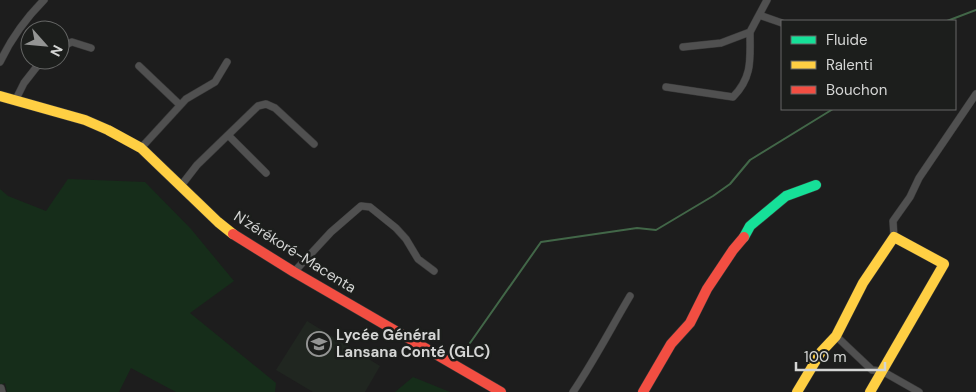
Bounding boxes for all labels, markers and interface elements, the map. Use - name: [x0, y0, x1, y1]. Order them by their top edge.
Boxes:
- north arrow: [20, 20, 70, 70]
- legend: [781, 20, 956, 110]
- text: Fluide: [826, 30, 868, 50]
- text: N: [46, 42, 67, 60]
- text: Ralenti: [826, 55, 873, 75]
- text: Bouchon: [826, 80, 887, 100]
- street label: N'zérékoré-Macenta: [230, 206, 360, 298]
- place label: Lycée Général Lansana Conté (GLC): [336, 325, 490, 362]
- school or university icon: Lycée Général Lansana Conté (GLC): [306, 331, 332, 357]
- scale bar: [796, 340, 885, 372]
- text: 100 m: [804, 347, 847, 367]

